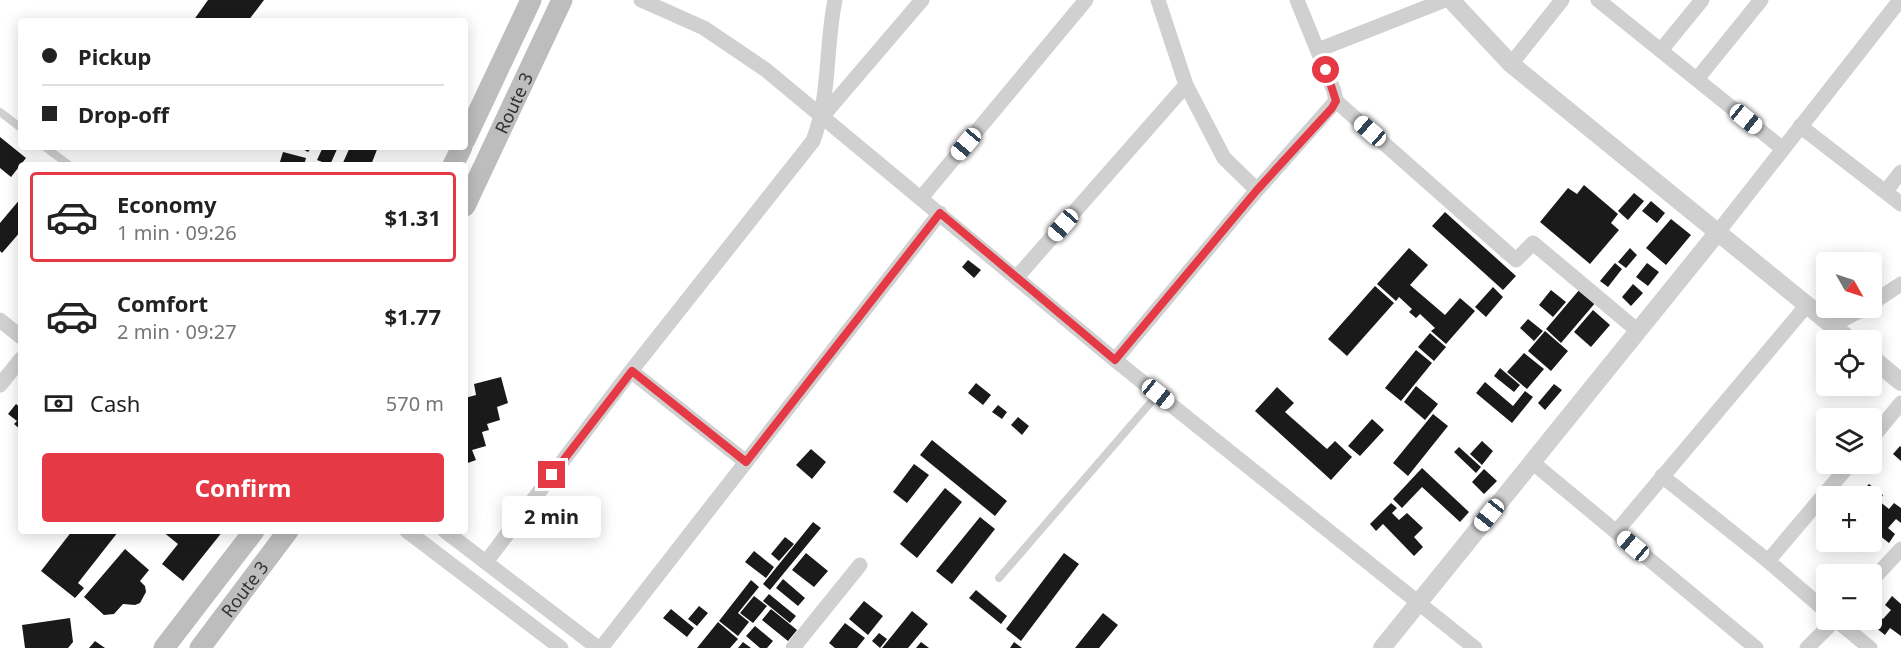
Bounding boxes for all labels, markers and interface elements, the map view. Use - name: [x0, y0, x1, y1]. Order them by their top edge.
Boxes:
- text: Pickup: [78, 41, 151, 71]
- route start: [1312, 56, 1339, 83]
- street label: Route 3: [489, 68, 538, 137]
- text: Drop-off: [78, 99, 169, 129]
- car: [1726, 101, 1766, 137]
- car: [1351, 112, 1389, 150]
- car: [948, 124, 984, 164]
- text: Economy: [117, 189, 216, 219]
- icon: car: [45, 190, 99, 244]
- text: $1.31: [384, 202, 441, 232]
- car: [1044, 206, 1082, 244]
- text: 1 min · 09:26: [117, 219, 237, 246]
- north arrow: [1816, 252, 1882, 318]
- map controls: [1816, 252, 1882, 630]
- text: Comfort: [117, 288, 208, 318]
- icon: car: [45, 289, 99, 343]
- text: $1.77: [384, 301, 441, 331]
- text: 2 min · 09:27: [117, 318, 237, 345]
- button: locate: [1816, 330, 1882, 396]
- car: [1138, 376, 1178, 412]
- icon: cash: [42, 387, 75, 420]
- text: Cash: [90, 388, 140, 418]
- text: 570 m: [386, 390, 444, 417]
- button: layers: [1816, 408, 1882, 474]
- button: Confirm: [42, 453, 444, 522]
- route end: [538, 461, 565, 488]
- button: +: [1816, 486, 1882, 552]
- car: [1471, 495, 1507, 535]
- callout: 2 min: [502, 496, 602, 538]
- text: 2 min: [524, 503, 579, 530]
- car: [1613, 528, 1653, 564]
- street label: Route 3: [215, 556, 274, 622]
- button: −: [1816, 564, 1882, 630]

